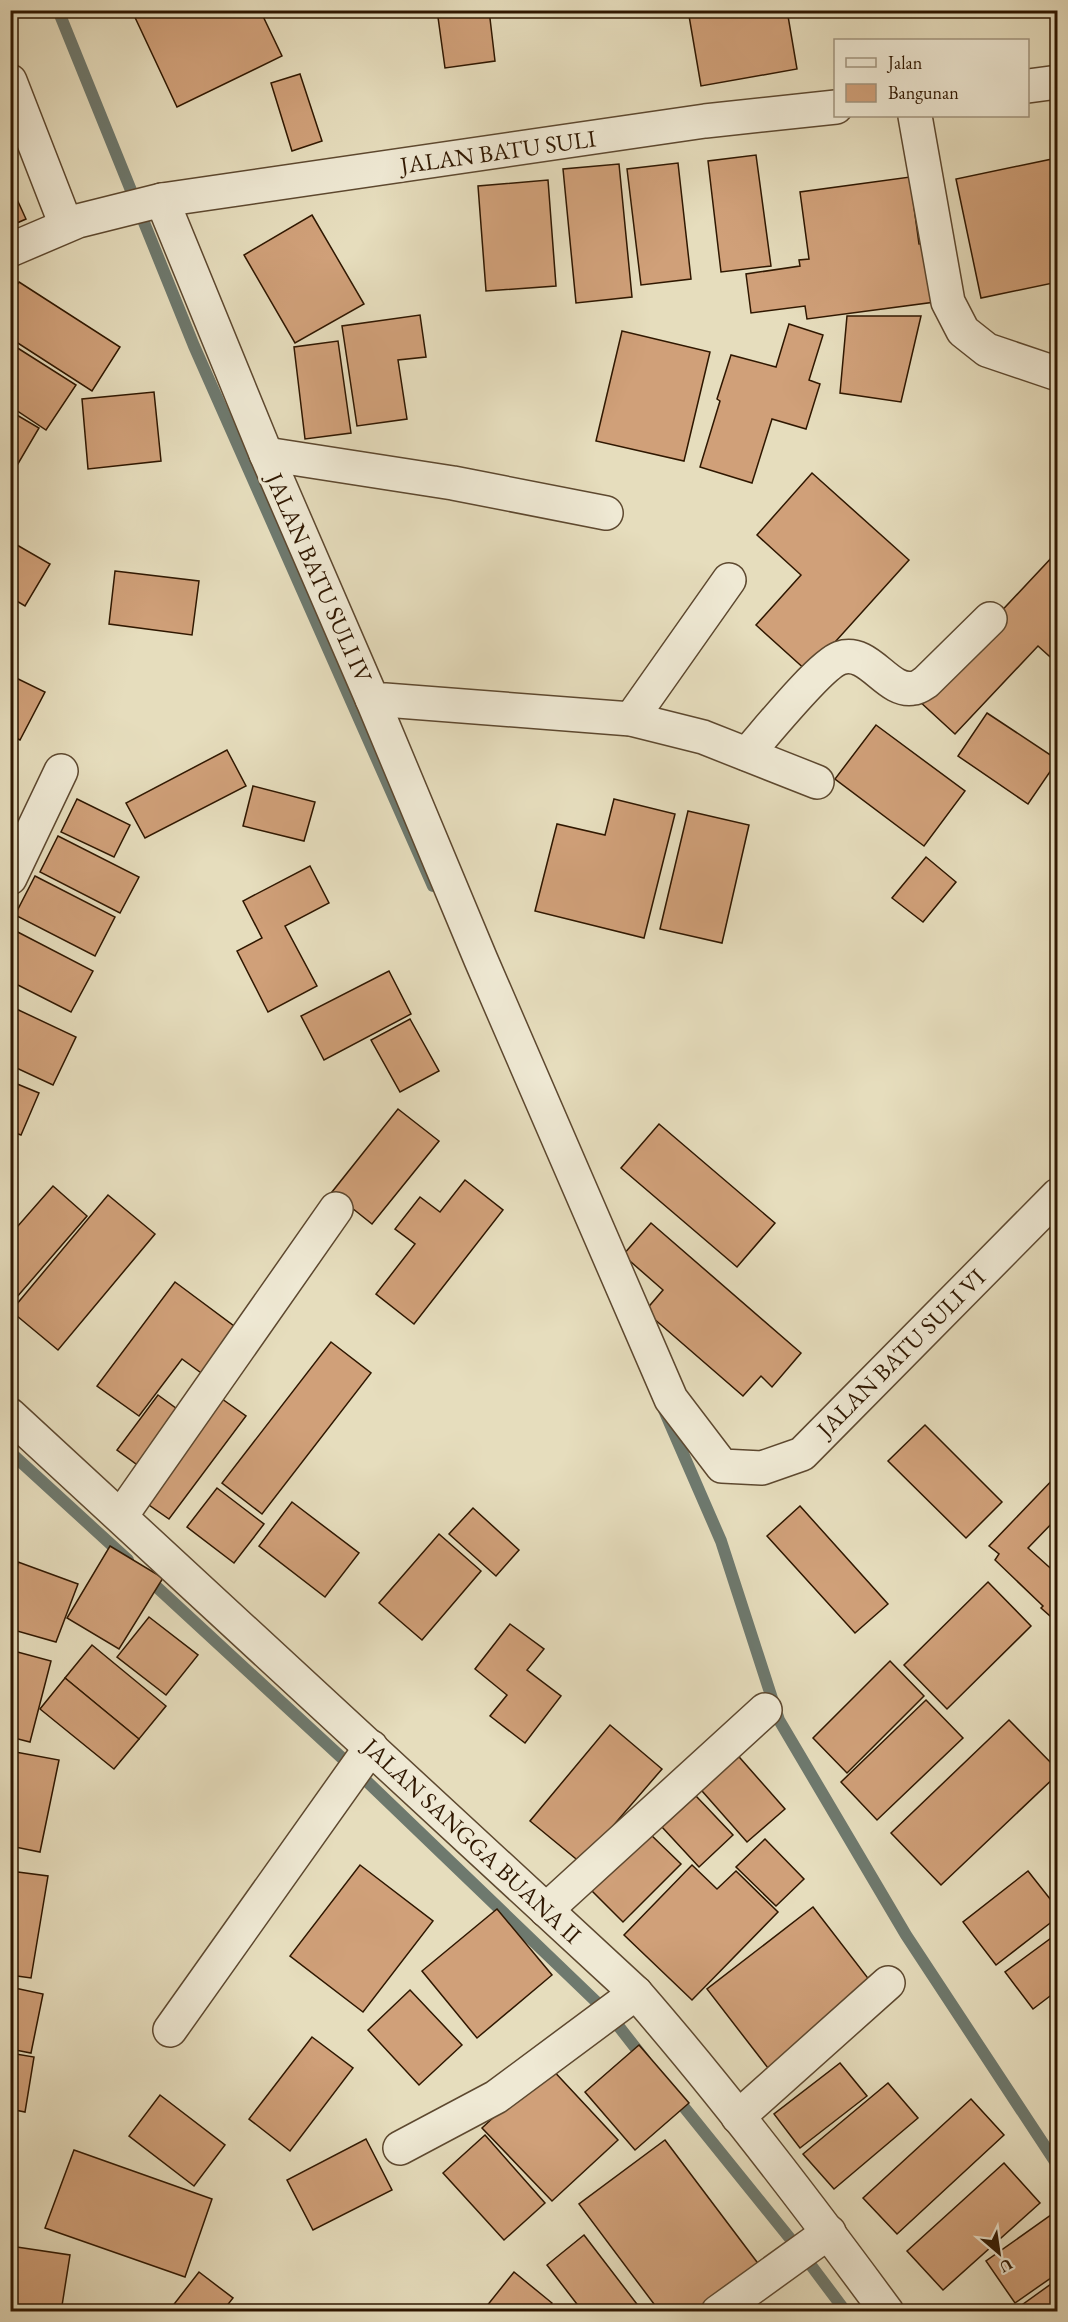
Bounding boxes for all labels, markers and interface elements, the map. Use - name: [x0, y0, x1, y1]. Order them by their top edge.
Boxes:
- legend: [834, 39, 1029, 117]
- text: Jalan: [886, 51, 923, 74]
- text: Bangunan: [888, 81, 959, 104]
- street label: JALAN BATU SULI: [396, 122, 598, 181]
- street label: JALAN BATU SULI IV: [258, 466, 380, 688]
- street label: JALAN BATU SULI VI: [808, 1262, 992, 1445]
- street label: JALAN SANGGA BUANA II: [355, 1730, 588, 1950]
- north arrow: [969, 2223, 1029, 2283]
- text: U: [996, 2254, 1016, 2278]

